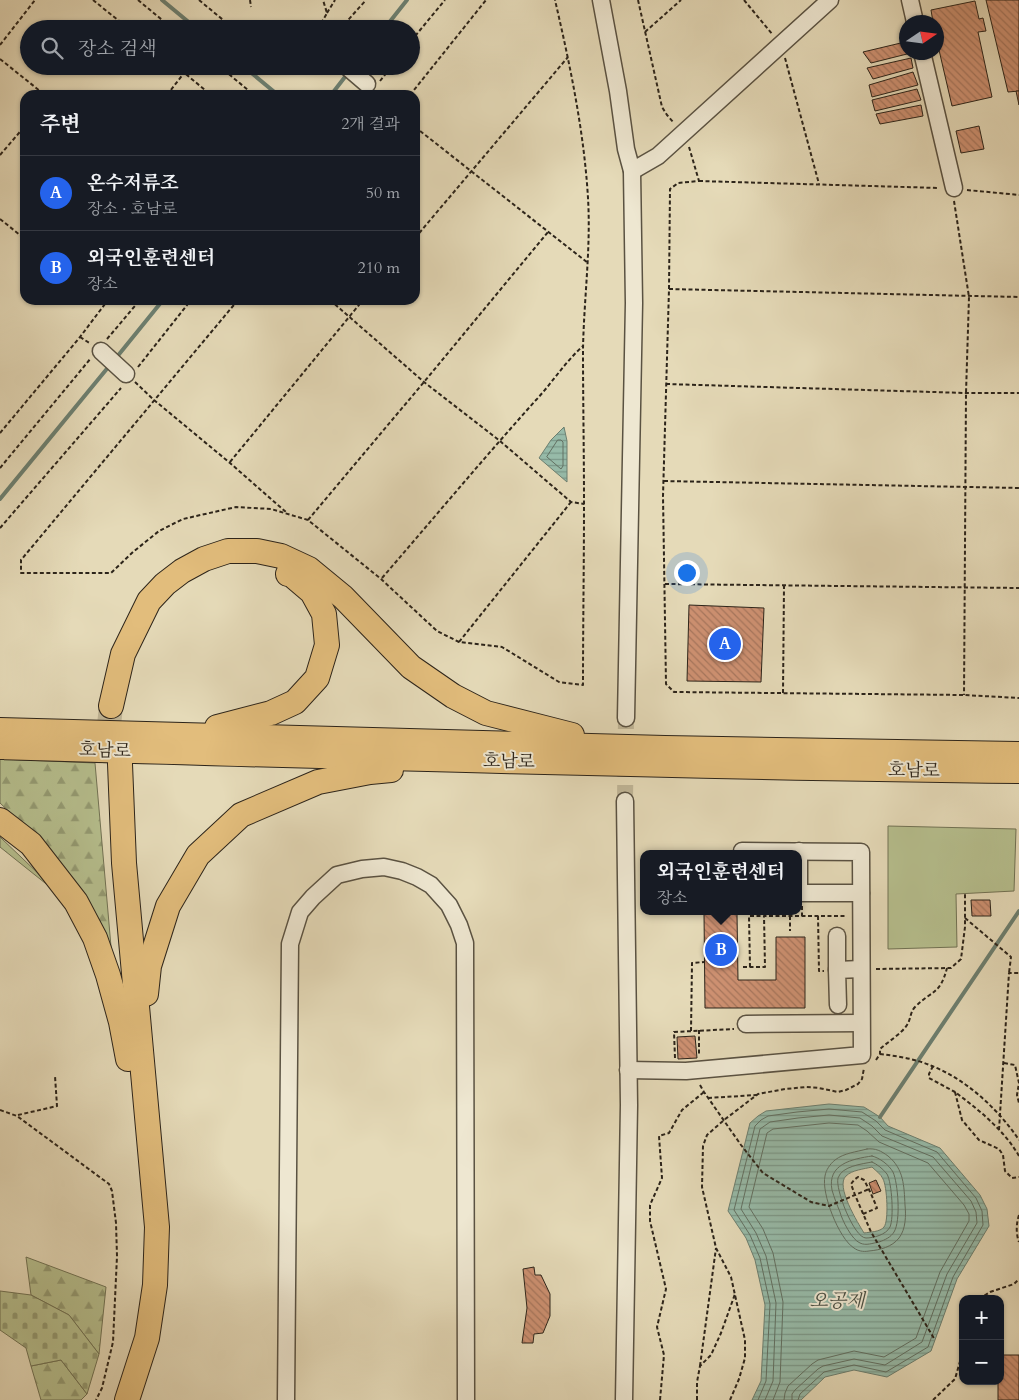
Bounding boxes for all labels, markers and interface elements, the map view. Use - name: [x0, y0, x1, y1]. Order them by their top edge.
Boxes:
- north arrow: [899, 15, 944, 60]
- search box: [20, 20, 420, 75]
- icon: search: [38, 34, 66, 62]
- text: 장소 검색: [78, 36, 157, 62]
- text: 주변: [40, 110, 81, 139]
- text: 2개 결과: [341, 113, 400, 135]
- text: 온수저류조: [87, 170, 179, 196]
- text: A: [50, 182, 62, 204]
- text: 50 m: [366, 182, 400, 204]
- text: 장소 · 호남로: [87, 198, 177, 220]
- text: 외국인훈련센터: [87, 245, 215, 271]
- text: B: [50, 257, 62, 279]
- text: 210 m: [358, 257, 400, 279]
- text: 장소: [87, 273, 118, 295]
- your location: [674, 560, 700, 586]
- pin: A: [709, 625, 741, 663]
- street label: 호남로: [78, 737, 131, 764]
- street label: 호남로: [483, 749, 535, 774]
- street label: 호남로: [888, 758, 940, 783]
- popup: [640, 850, 802, 915]
- text: 외국인훈련센터: [657, 859, 785, 885]
- text: 장소: [657, 887, 688, 909]
- pin: B: [705, 931, 737, 969]
- water label: 오공제: [809, 1288, 867, 1314]
- map controls: [959, 1295, 1004, 1385]
- button: +: [959, 1295, 1004, 1340]
- button: −: [959, 1340, 1004, 1385]

